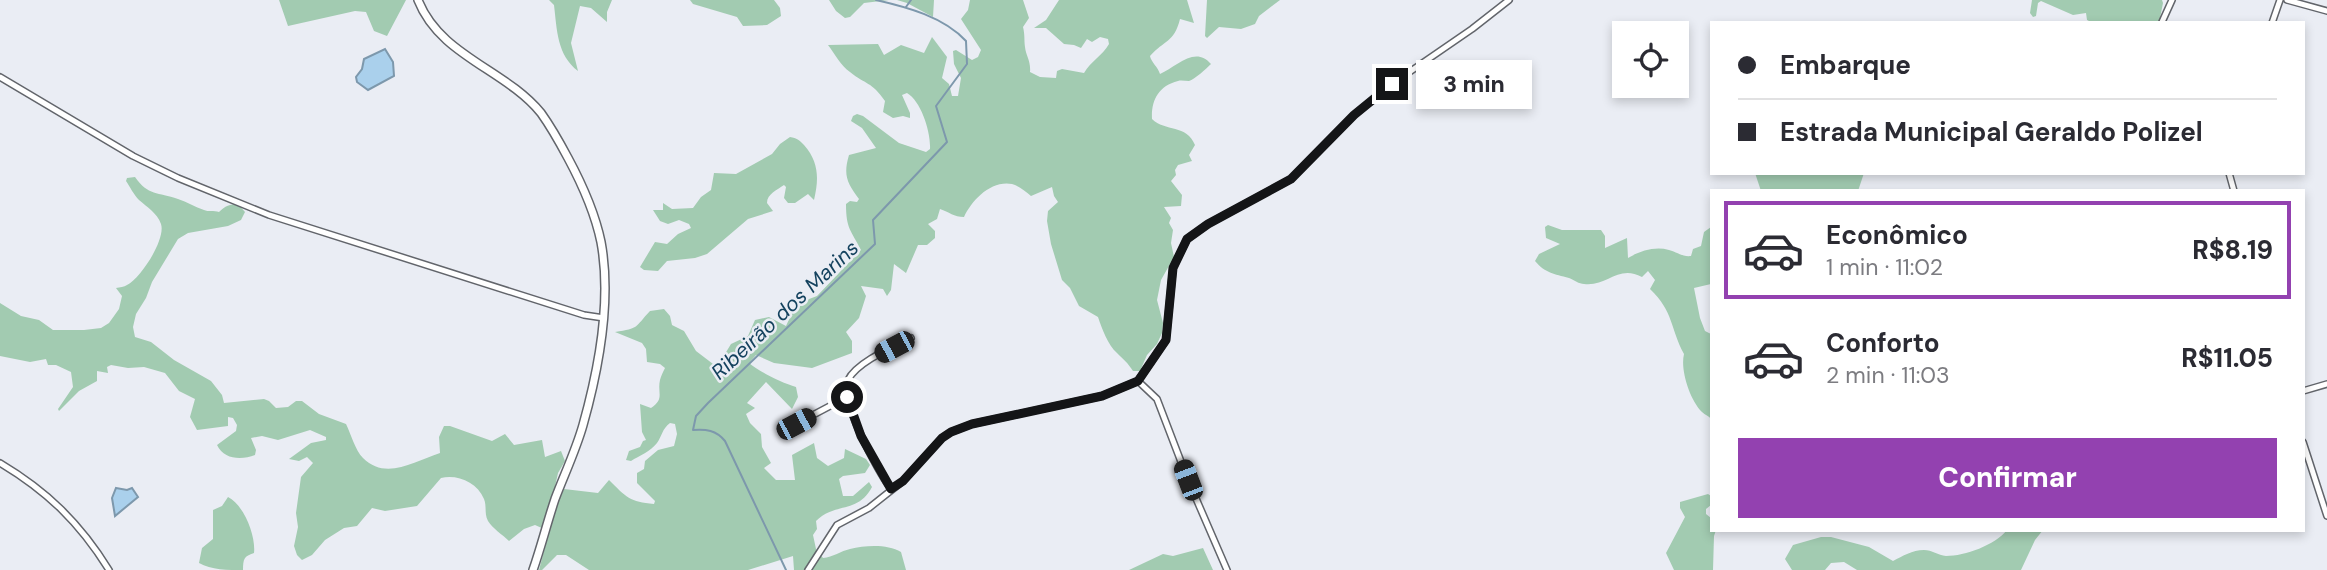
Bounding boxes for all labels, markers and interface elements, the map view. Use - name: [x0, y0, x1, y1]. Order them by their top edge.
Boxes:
- map controls: [1612, 21, 1689, 98]
- button: locate: [1612, 21, 1689, 98]
- text: Embarque: [1780, 48, 1911, 82]
- callout: 3 min: [1416, 60, 1532, 108]
- route end: [1376, 68, 1408, 100]
- text: 3 min: [1443, 69, 1505, 99]
- text: Estrada Municipal Geraldo Polizel: [1780, 115, 2203, 149]
- text: Econômico: [1826, 218, 1968, 252]
- icon: car: [1742, 219, 1805, 282]
- text: R$8.19: [2192, 233, 2273, 267]
- water label: Ribeirão dos Marins: [705, 234, 865, 386]
- text: 1 min · 11:02: [1826, 252, 1943, 282]
- text: Conforto: [1826, 326, 1940, 360]
- icon: car: [1742, 327, 1805, 390]
- car: [871, 328, 918, 366]
- text: R$11.05: [2181, 341, 2273, 375]
- text: 2 min · 11:03: [1826, 360, 1950, 390]
- route start: [831, 381, 863, 413]
- car: [773, 405, 820, 443]
- button: Confirmar: [1738, 438, 2277, 518]
- car: [1171, 457, 1206, 503]

